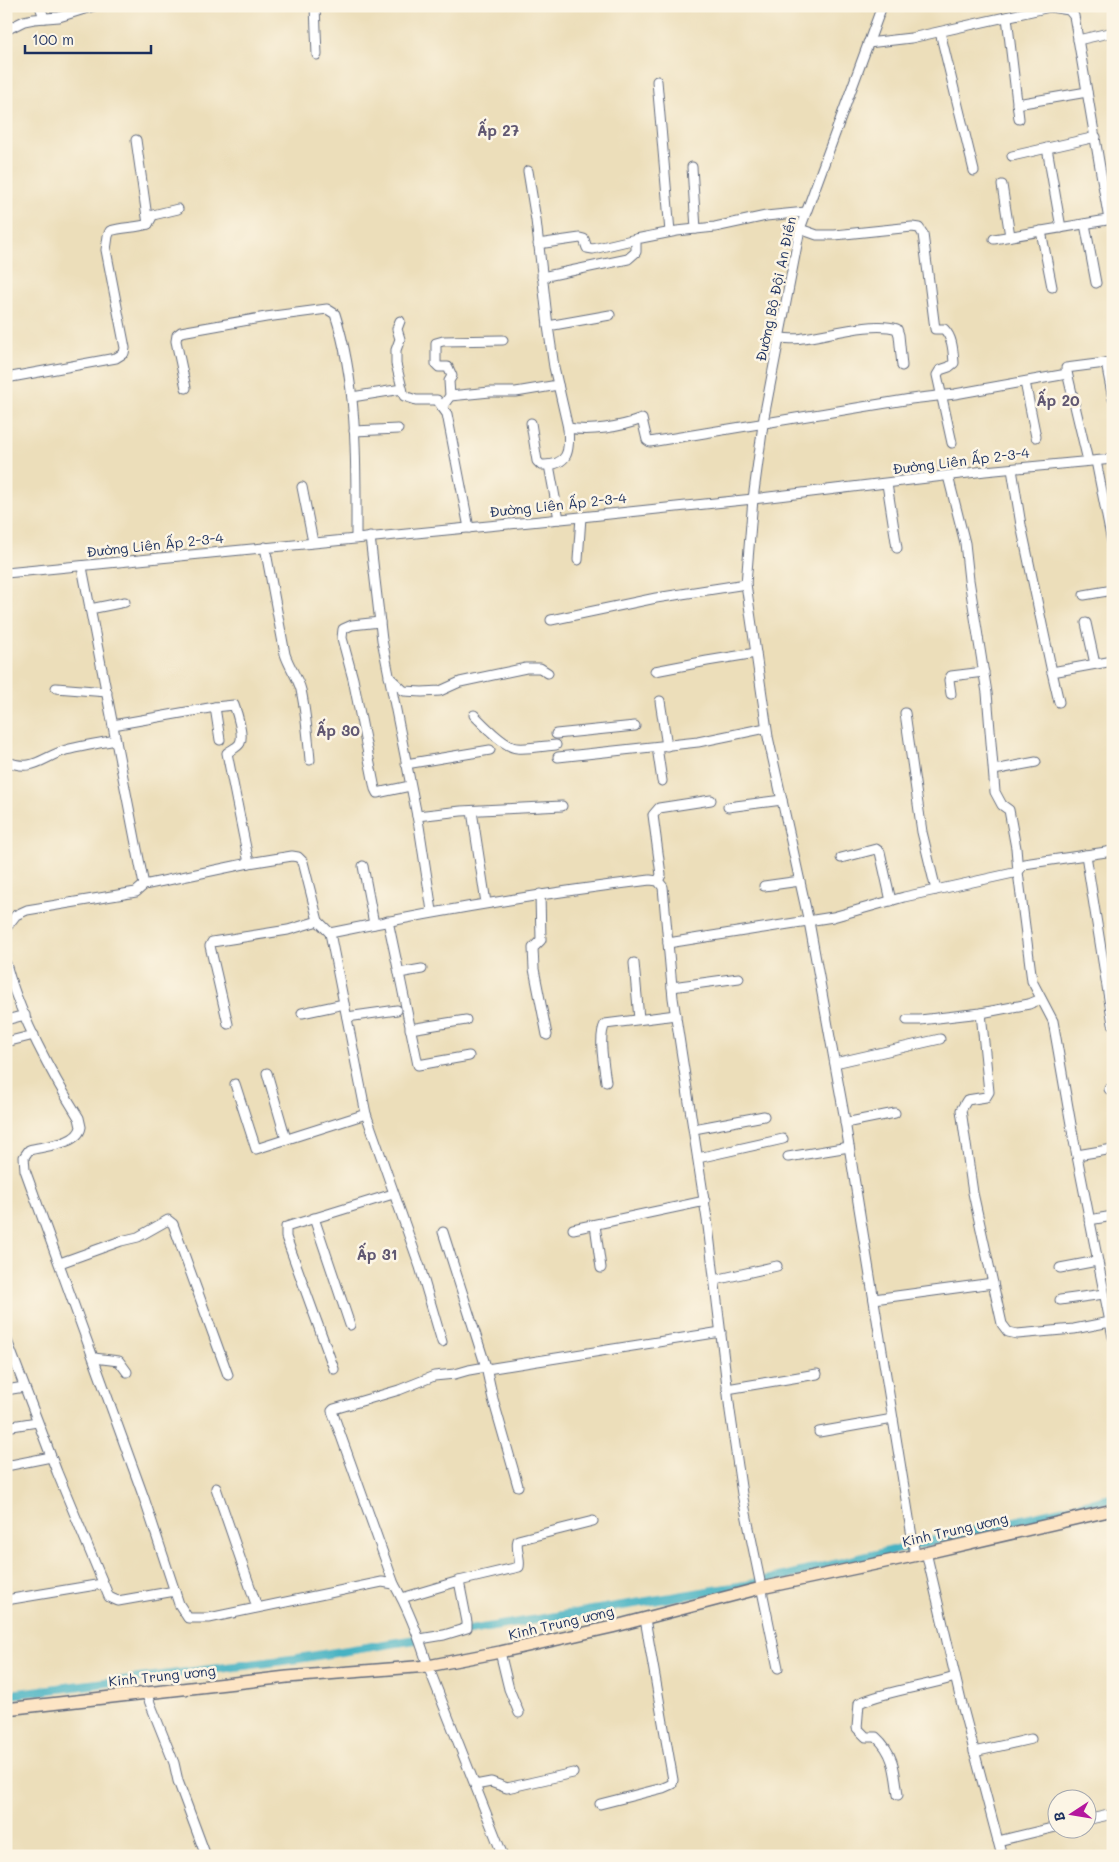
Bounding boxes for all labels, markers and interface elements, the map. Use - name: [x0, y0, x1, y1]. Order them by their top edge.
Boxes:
- scale bar: [25, 22, 151, 54]
- text: 100 m: [32, 29, 74, 49]
- district label: Ấp 27: [477, 118, 519, 140]
- street label: Đường Bộ Đội An Điền: [751, 215, 800, 363]
- district label: Ấp 20: [1036, 388, 1080, 410]
- street label: Đường Liên Ấp 2-3-4: [891, 443, 1031, 478]
- street label: Đường Liên Ấp 2-3-4: [488, 488, 628, 521]
- street label: Đường Liên Ấp 2-3-4: [85, 528, 225, 561]
- district label: Ấp 30: [316, 718, 360, 740]
- district label: Ấp 31: [357, 1242, 397, 1264]
- street label: Kinh Trung ương: [900, 1508, 1009, 1551]
- street label: Kinh Trung ương: [506, 1601, 615, 1644]
- street label: Kinh Trung ương: [107, 1660, 216, 1691]
- north arrow: [1046, 1790, 1096, 1840]
- text: B: [1049, 1810, 1069, 1823]

